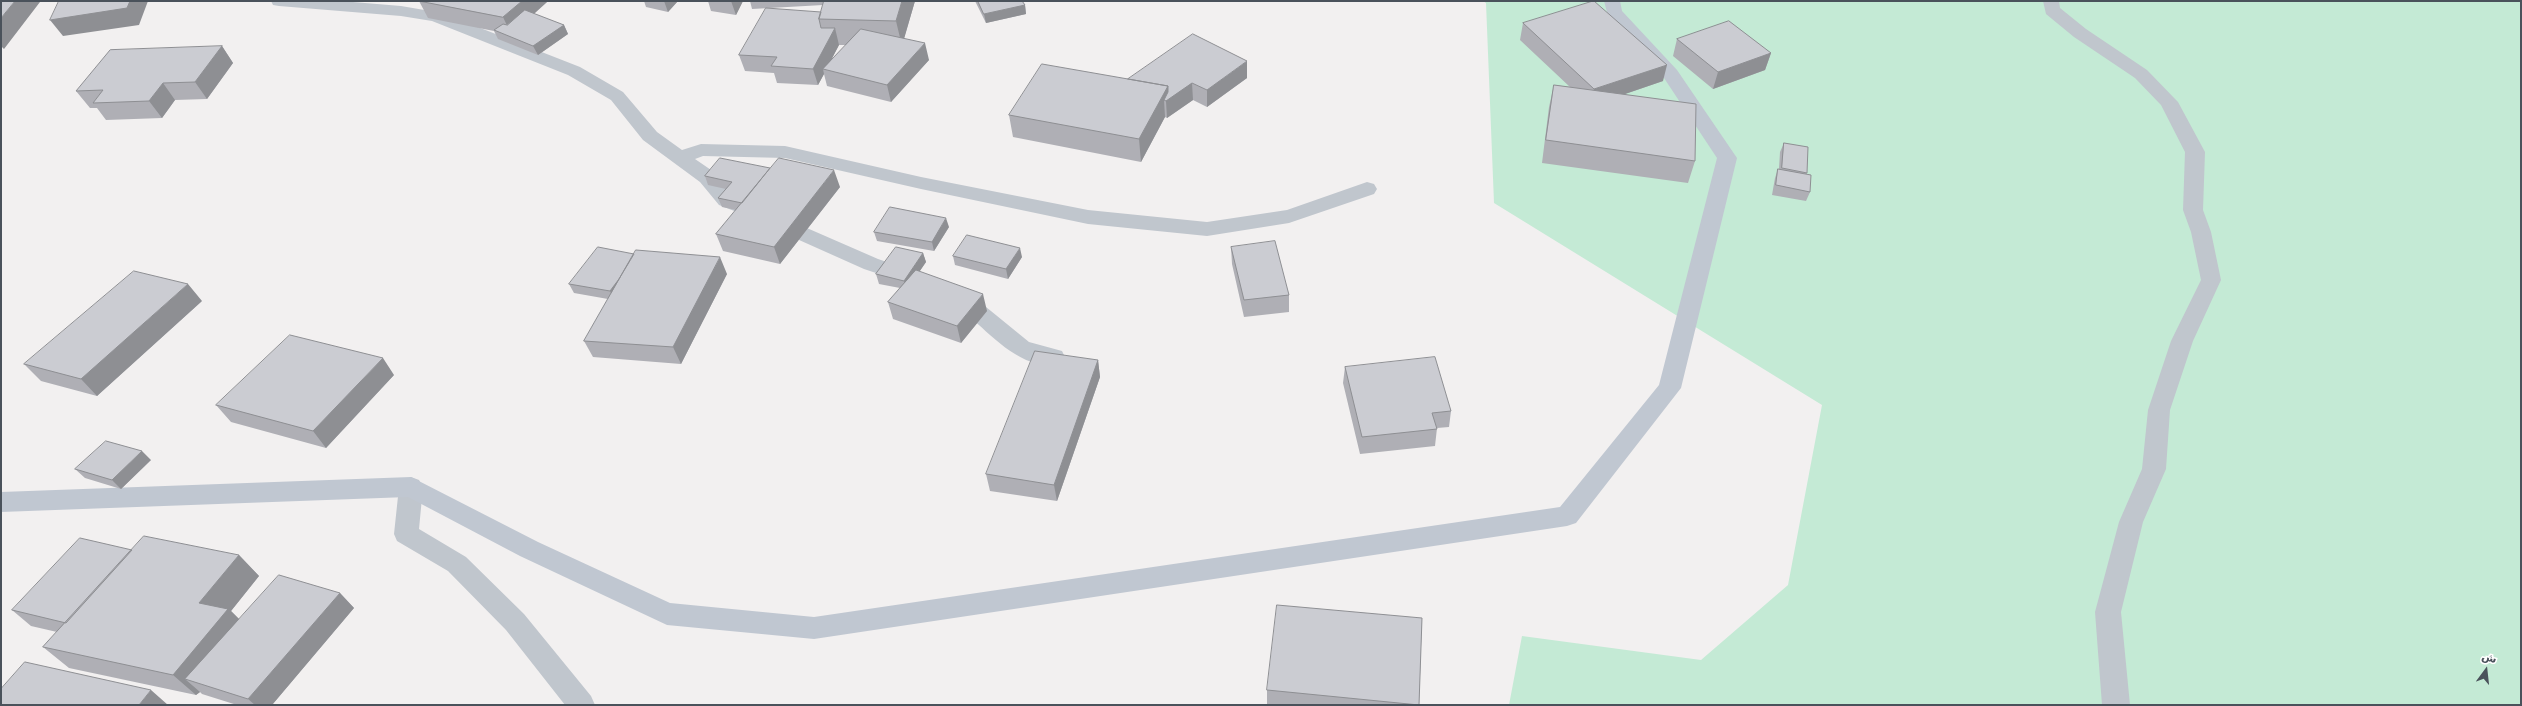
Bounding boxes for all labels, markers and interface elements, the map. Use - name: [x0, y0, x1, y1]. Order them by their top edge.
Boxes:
- north arrow: [2466, 650, 2506, 690]
- text: ش: [2480, 650, 2498, 666]

